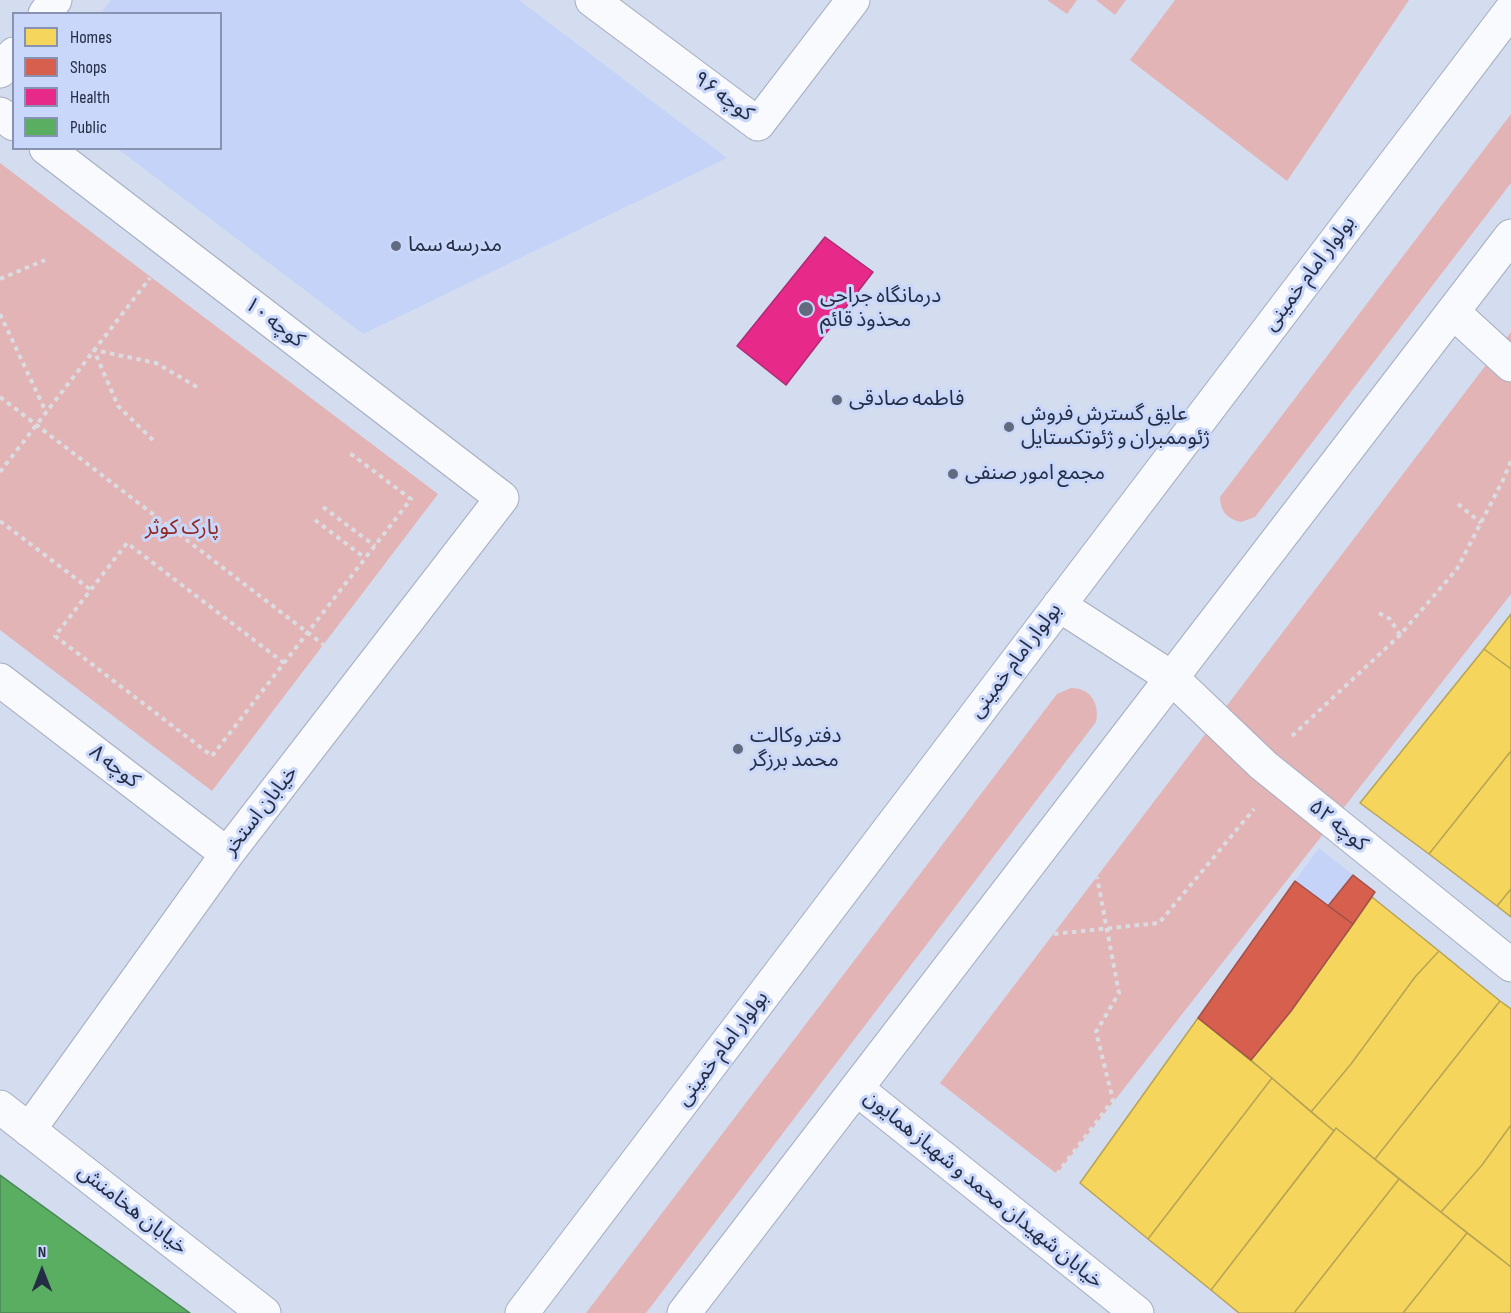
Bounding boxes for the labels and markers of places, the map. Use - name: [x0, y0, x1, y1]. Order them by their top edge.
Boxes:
- place label: مدرسه سما: [408, 233, 502, 259]
- marker: مدرسه سما: [389, 239, 403, 253]
- place label: درمانگاه جراحی محذوذ قائم: [820, 284, 941, 334]
- marker: درمانگاه جراحی محذوذ قائم: [797, 300, 815, 318]
- place label: فاطمه صادقی: [849, 387, 964, 413]
- marker: فاطمه صادقی: [830, 393, 844, 407]
- place label: عایق گسترش فروش ژئوممبران و ژئوتکستایل: [1021, 402, 1210, 452]
- marker: عایق گسترش فروش ژئوممبران و ژئوتکستایل: [1002, 420, 1016, 434]
- place label: مجمع امور صنفی: [965, 461, 1105, 487]
- marker: مجمع امور صنفی: [946, 467, 960, 481]
- place label: دفتر وکالت محمد برزگر: [750, 724, 841, 774]
- marker: دفتر وکالت محمد برزگر: [731, 742, 745, 756]

